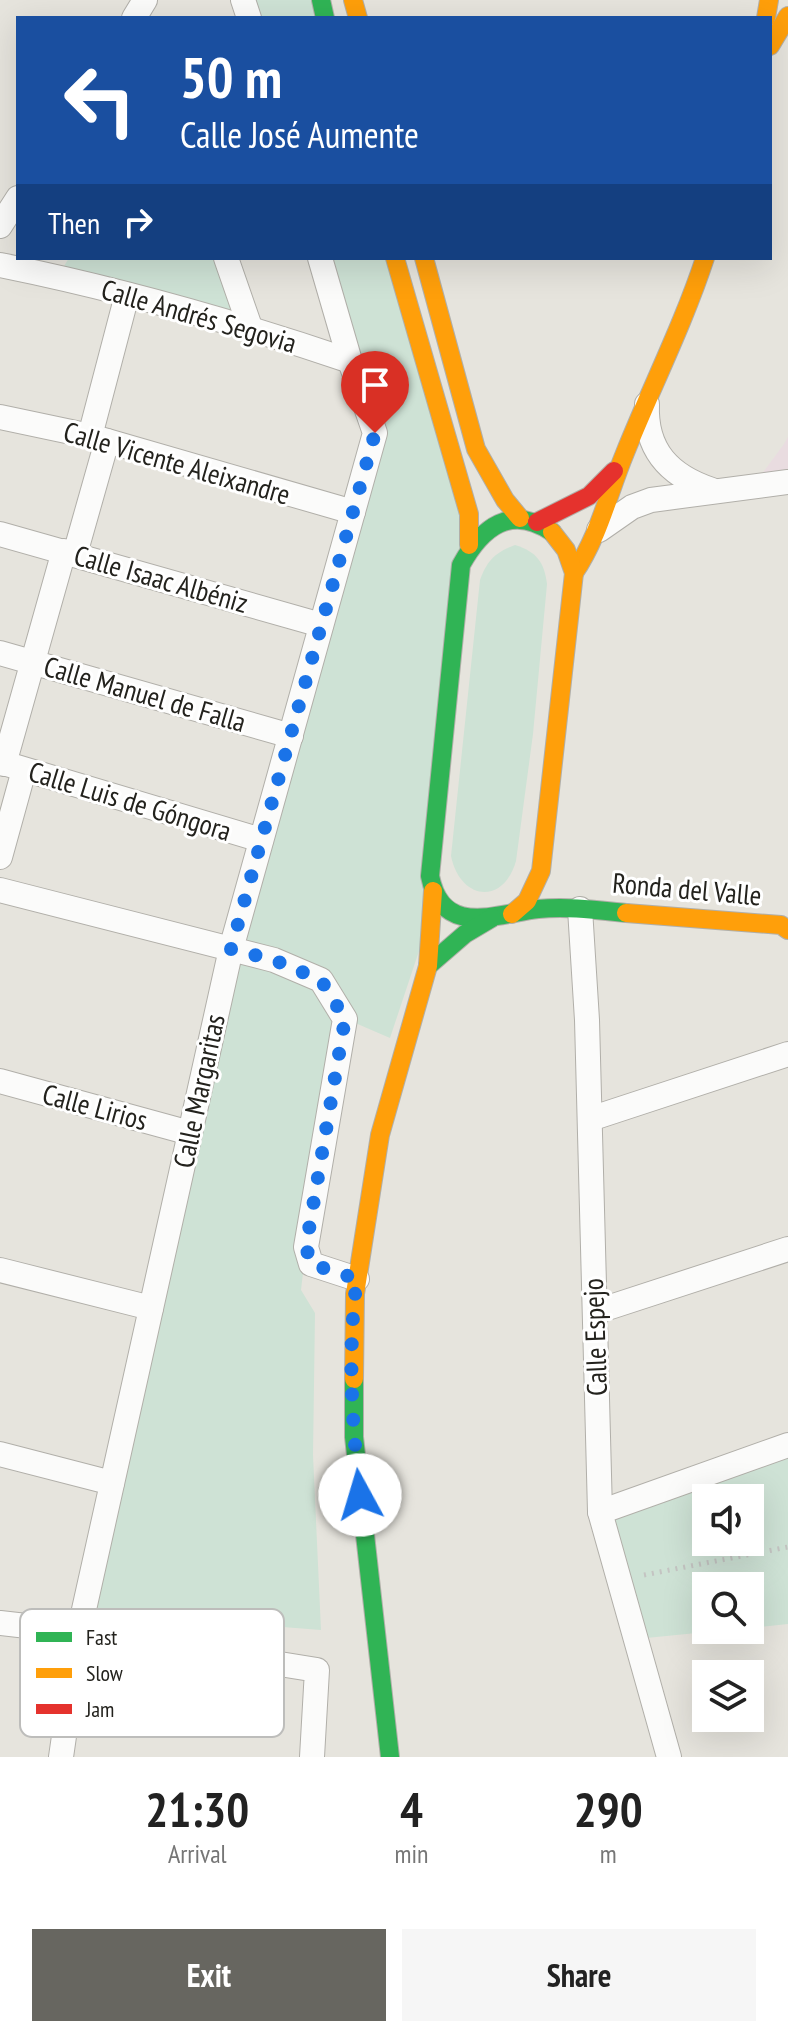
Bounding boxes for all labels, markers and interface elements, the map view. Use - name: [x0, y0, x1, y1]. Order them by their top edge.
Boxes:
- text: 50 m: [180, 41, 282, 113]
- icon: left: [48, 48, 152, 152]
- text: Calle José Aumente: [180, 111, 419, 158]
- icon: right: [116, 200, 160, 244]
- text: Then: [48, 203, 100, 242]
- street label: Calle Andrés Segovia: [97, 270, 301, 361]
- pin: [341, 351, 409, 433]
- icon: arrive: [353, 363, 397, 407]
- street label: Calle Vicente Aleixandre: [60, 412, 295, 513]
- street label: Calle Isaac Albéniz: [70, 536, 252, 621]
- street label: Calle Manuel de Falla: [40, 647, 250, 740]
- street label: Calle Luis de Góngora: [24, 752, 236, 849]
- street label: Ronda del Valle: [611, 864, 763, 913]
- street label: Calle Margaritas: [164, 1011, 233, 1171]
- street label: Calle Lirios: [39, 1075, 152, 1138]
- street label: Calle Espejo: [574, 1278, 615, 1396]
- position arrow: [318, 1453, 402, 1537]
- map controls: [692, 1484, 764, 1732]
- button: sound: [692, 1484, 764, 1556]
- button: search: [692, 1572, 764, 1644]
- legend: [20, 1609, 284, 1737]
- text: Fast: [86, 1623, 117, 1651]
- text: Slow: [86, 1659, 123, 1687]
- button: layers: [692, 1660, 764, 1732]
- text: Jam: [85, 1695, 114, 1723]
- text: 21:30: [145, 1778, 249, 1840]
- text: 4: [400, 1778, 423, 1840]
- text: 290: [574, 1778, 643, 1840]
- text: Arrival: [168, 1837, 227, 1870]
- text: min: [394, 1837, 428, 1870]
- text: m: [600, 1837, 617, 1870]
- button: Exit: [32, 1929, 386, 2021]
- button: Share: [402, 1929, 756, 2021]

